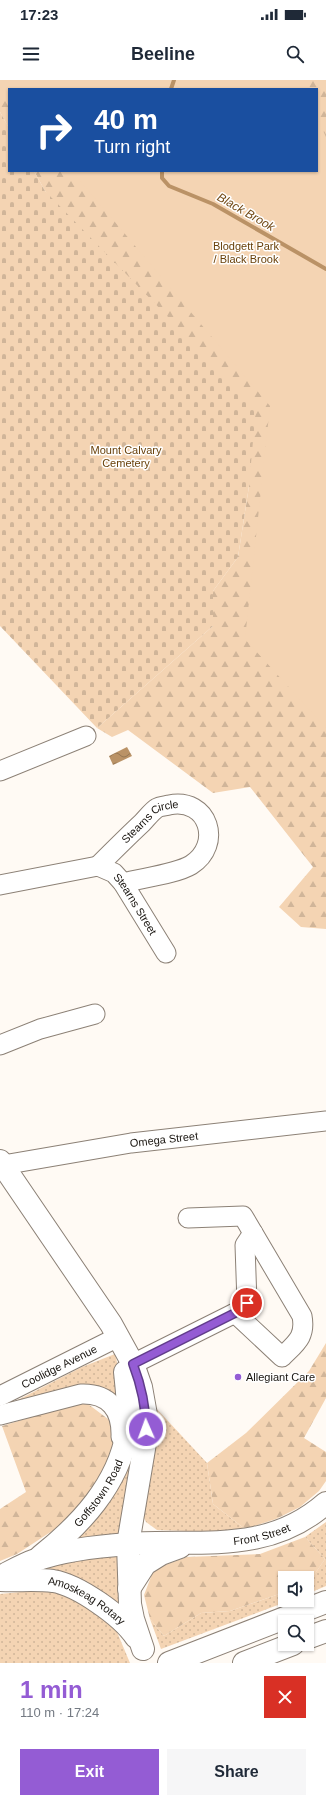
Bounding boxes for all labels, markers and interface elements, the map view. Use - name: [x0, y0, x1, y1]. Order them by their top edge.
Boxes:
- text: 17:23: [20, 6, 58, 23]
- icon: menu: [20, 43, 42, 65]
- icon: search: [284, 43, 306, 65]
- text: Beeline: [131, 44, 195, 64]
- icon: right: [28, 104, 80, 156]
- text: 40 m: [94, 104, 158, 135]
- text: Turn right: [94, 137, 170, 157]
- water label: Black Brook: [215, 190, 278, 235]
- park label: Blodgett Park / Black Brook: [213, 240, 280, 265]
- park label: Mount Calvary Cemetery: [91, 444, 162, 469]
- street label: Stearns Circle: [119, 798, 179, 845]
- street label: Stearns Street: [111, 871, 159, 937]
- street label: Omega Street: [129, 1129, 199, 1149]
- pin: [230, 1286, 264, 1320]
- icon: arrive: [236, 1292, 258, 1314]
- street label: Coolidge Avenue: [19, 1343, 99, 1390]
- place label: Allegiant Care: [246, 1371, 315, 1383]
- marker: Allegiant Care: [233, 1372, 243, 1382]
- position arrow: [125, 1408, 167, 1450]
- street label: Goffstown Road: [71, 1458, 125, 1529]
- street label: Front Street: [233, 1521, 292, 1547]
- map controls: [278, 1571, 314, 1651]
- button: sound: [278, 1571, 314, 1607]
- street label: Amoskeag Rotary: [48, 1575, 128, 1627]
- button: search: [278, 1615, 314, 1651]
- text: 1 min: [20, 1676, 83, 1703]
- button: close: [264, 1676, 306, 1718]
- text: 110 m · 17:24: [20, 1705, 99, 1720]
- button: Exit: [20, 1749, 159, 1795]
- button: Share: [167, 1749, 306, 1795]

